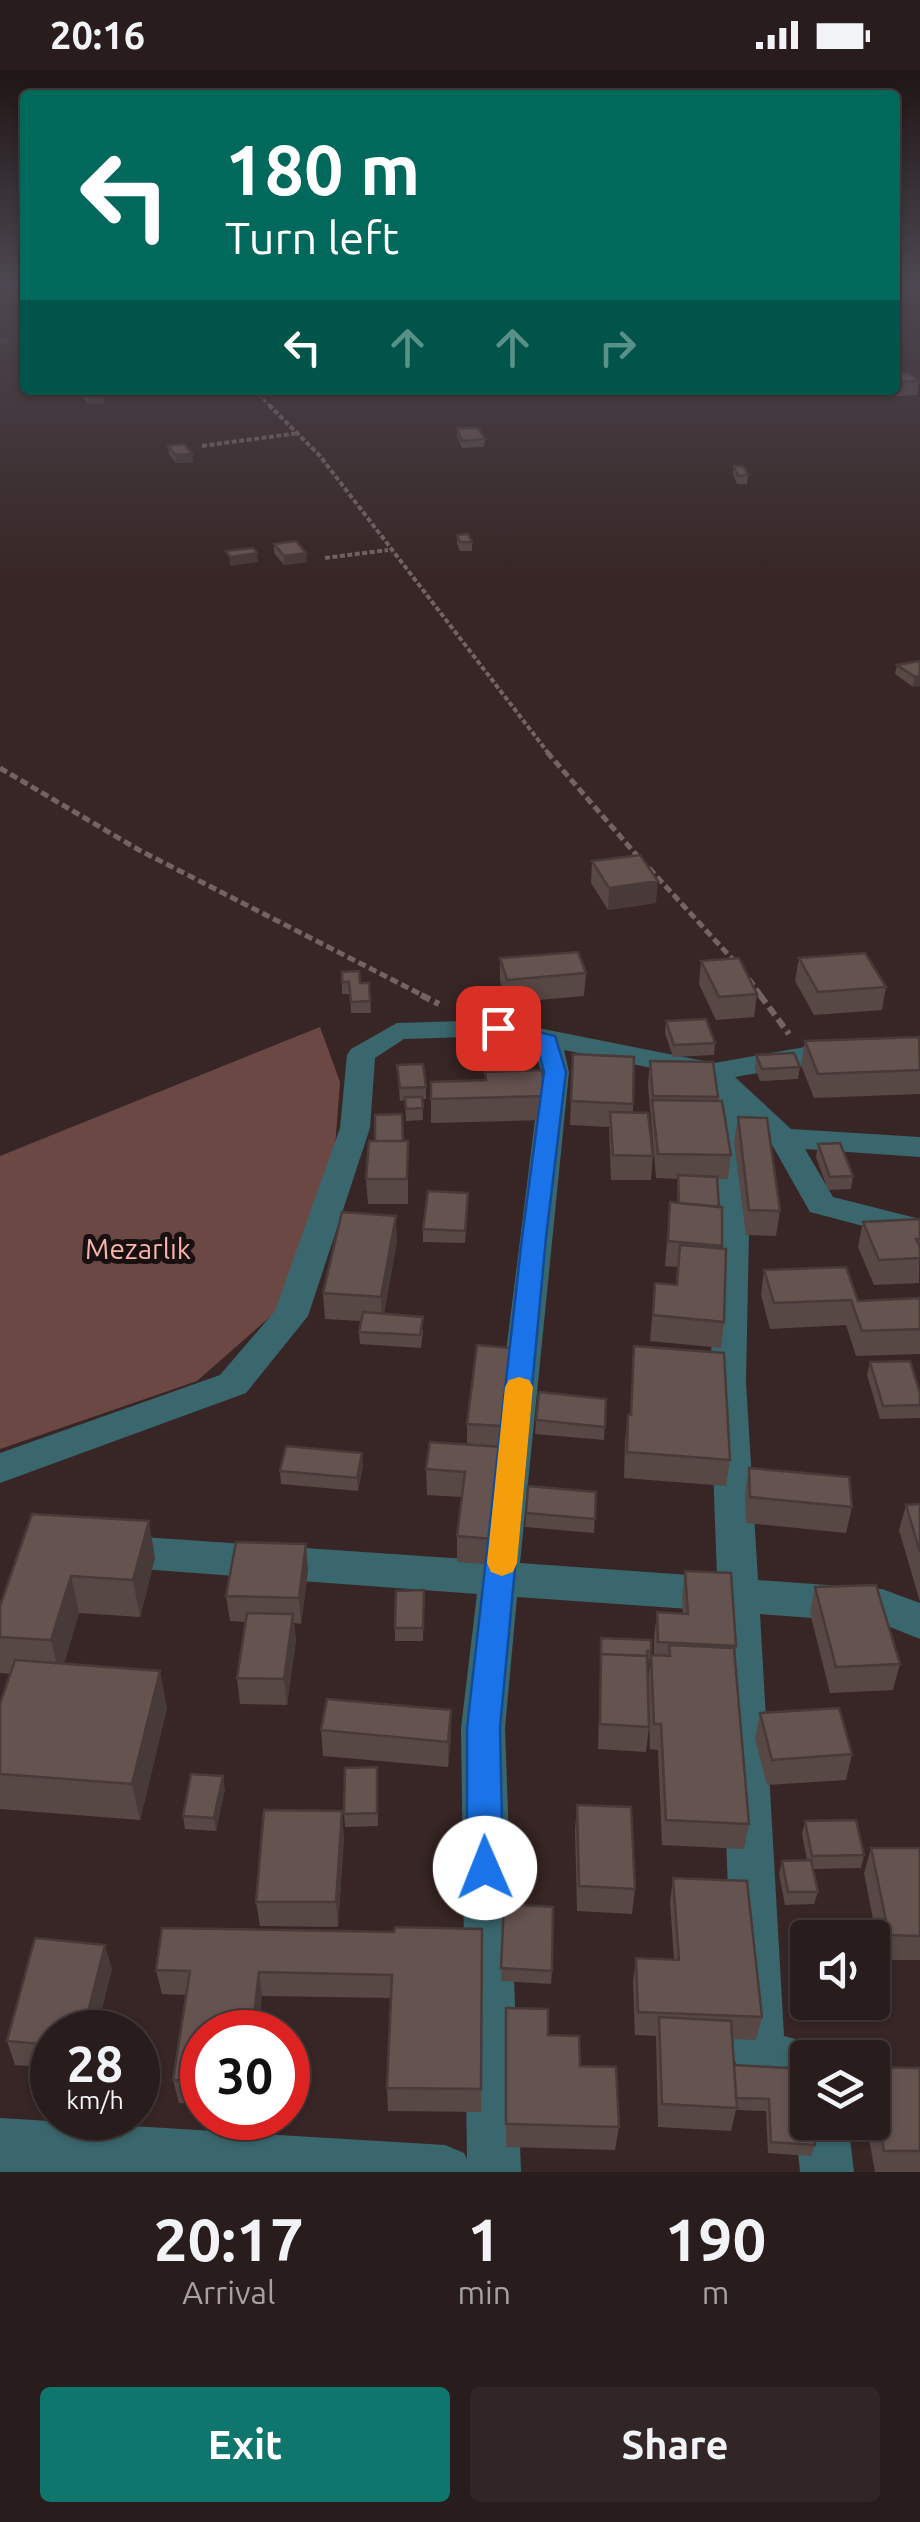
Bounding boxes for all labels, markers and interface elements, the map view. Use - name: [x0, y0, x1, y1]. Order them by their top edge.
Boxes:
- text: 20:16: [50, 14, 145, 56]
- icon: left: [60, 130, 190, 260]
- text: 180 m: [225, 130, 420, 208]
- text: Turn left: [225, 212, 399, 263]
- icon: left: [275, 320, 330, 375]
- icon: ahead: [380, 320, 435, 375]
- icon: ahead: [485, 320, 540, 375]
- icon: right: [590, 320, 645, 375]
- pin: [456, 986, 541, 1071]
- icon: arrive: [471, 1001, 526, 1056]
- park label: Mezarlık: [85, 1233, 191, 1264]
- position arrow: [433, 1816, 537, 1920]
- map controls: [790, 1920, 890, 2140]
- button: sound: [790, 1920, 890, 2020]
- speed limit sign: 30: [180, 2010, 310, 2140]
- text: 28: [67, 2035, 123, 2091]
- button: layers: [790, 2040, 890, 2140]
- text: km/h: [66, 2086, 124, 2114]
- text: 20:17: [154, 2205, 304, 2272]
- text: 1: [467, 2205, 501, 2272]
- text: 190: [665, 2205, 766, 2272]
- text: Arrival: [182, 2274, 275, 2310]
- text: min: [457, 2274, 511, 2310]
- text: m: [702, 2274, 729, 2310]
- button: Exit: [40, 2387, 450, 2502]
- button: Share: [470, 2387, 880, 2502]

